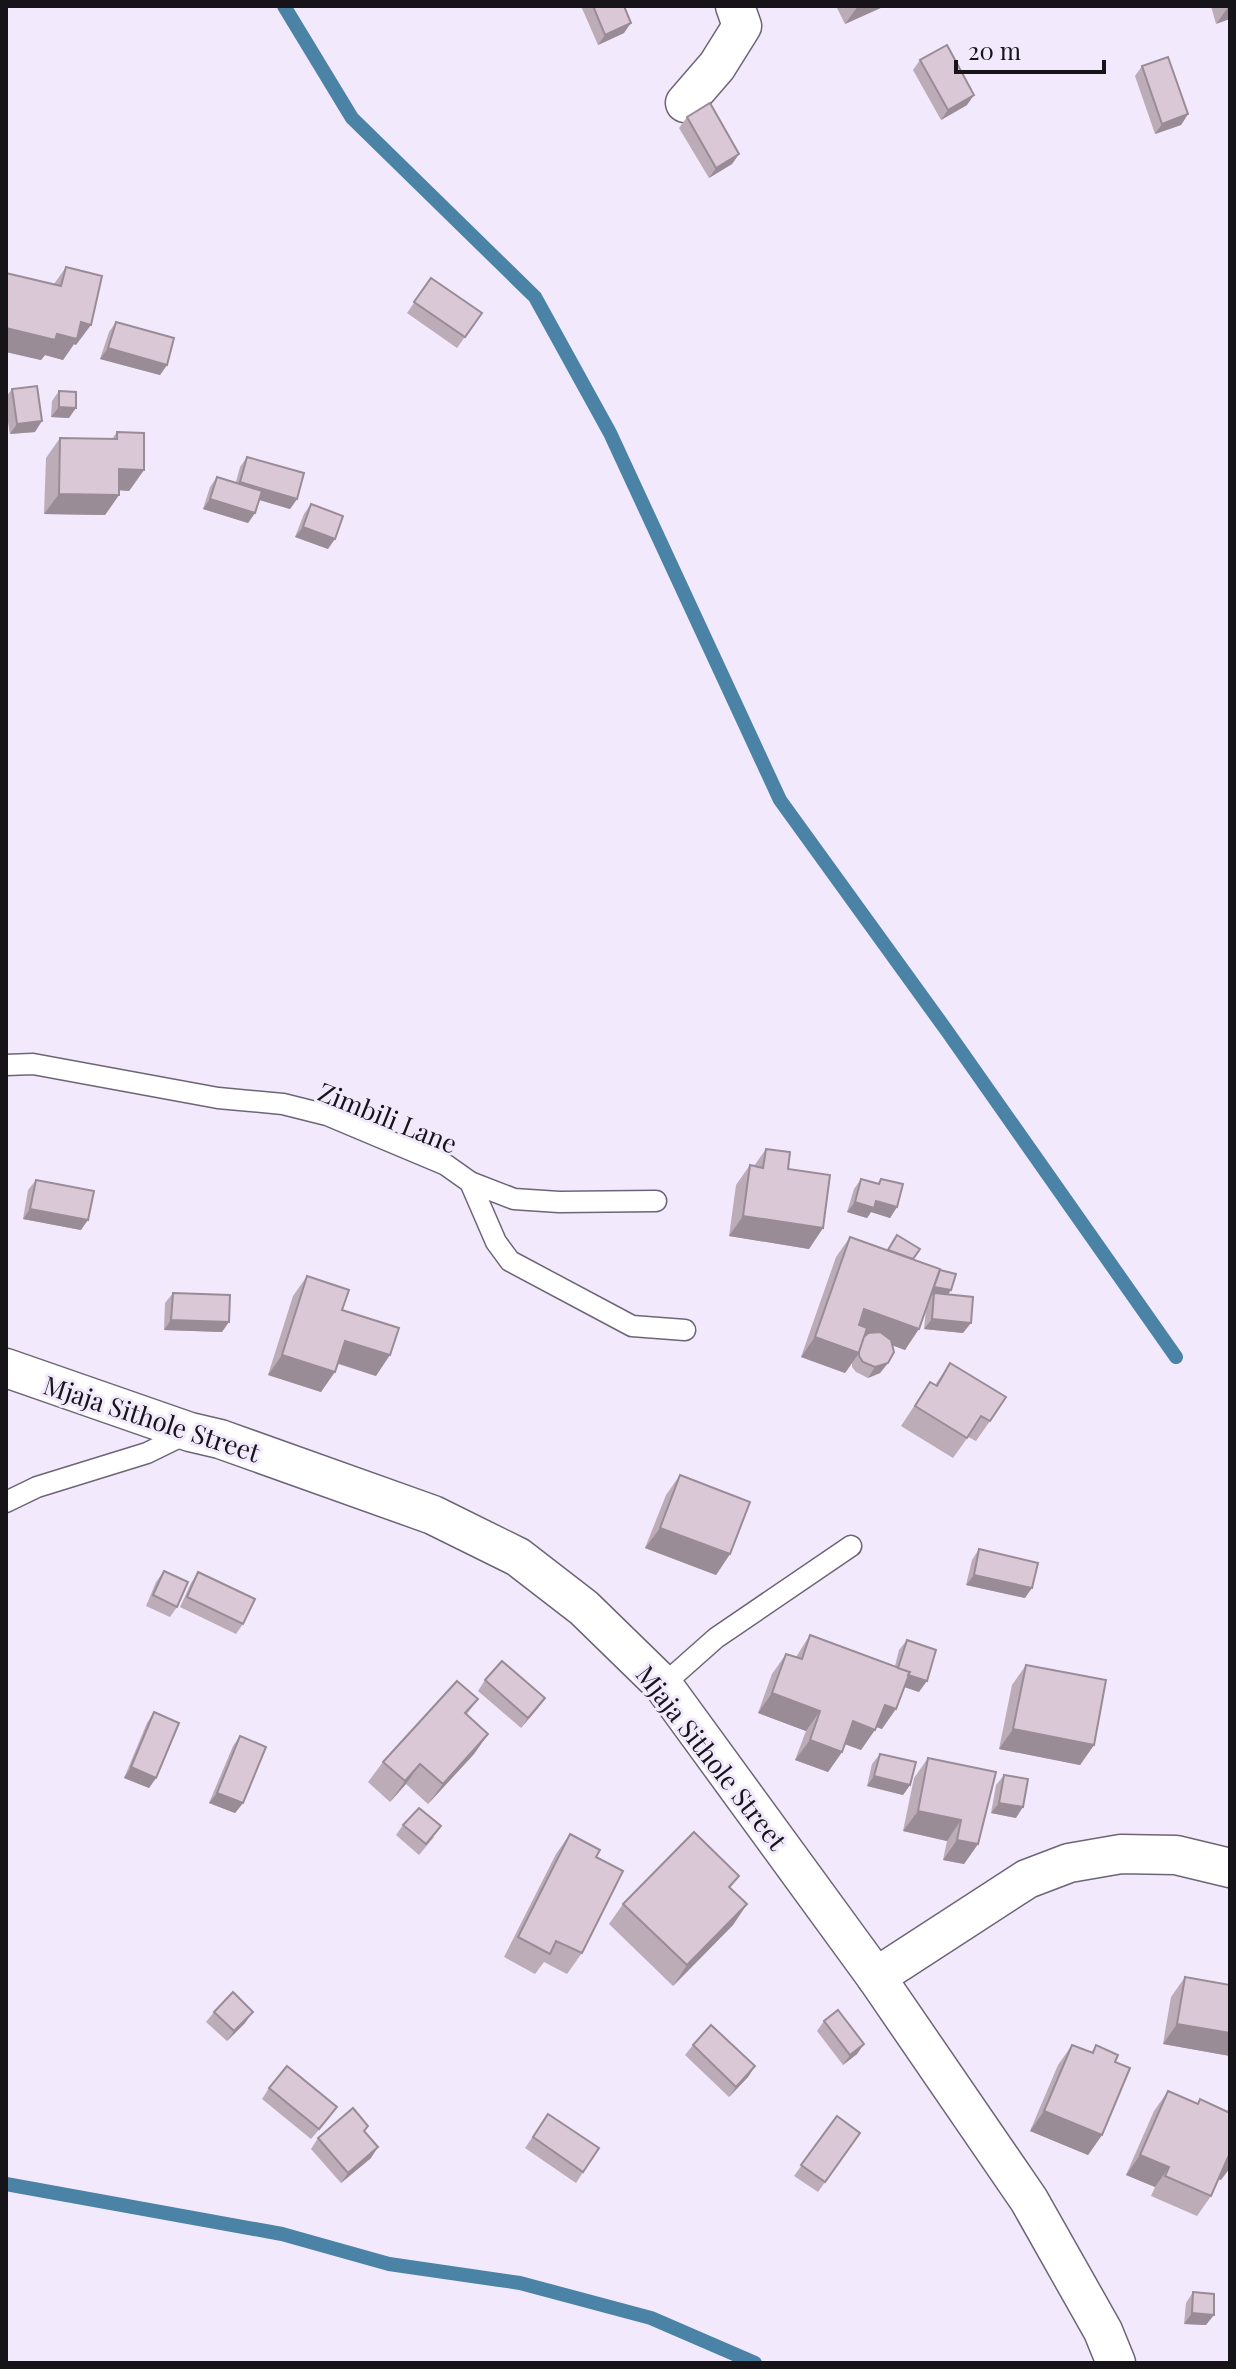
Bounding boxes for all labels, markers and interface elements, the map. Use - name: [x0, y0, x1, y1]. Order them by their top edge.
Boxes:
- scale bar: [956, 24, 1104, 74]
- text: 20 m: [968, 34, 1021, 66]
- street label: Zimbili Lane: [313, 1073, 463, 1161]
- street label: Mjaja Sithole Street: [39, 1367, 265, 1470]
- street label: Mjaja Sithole Street: [629, 1657, 796, 1857]

